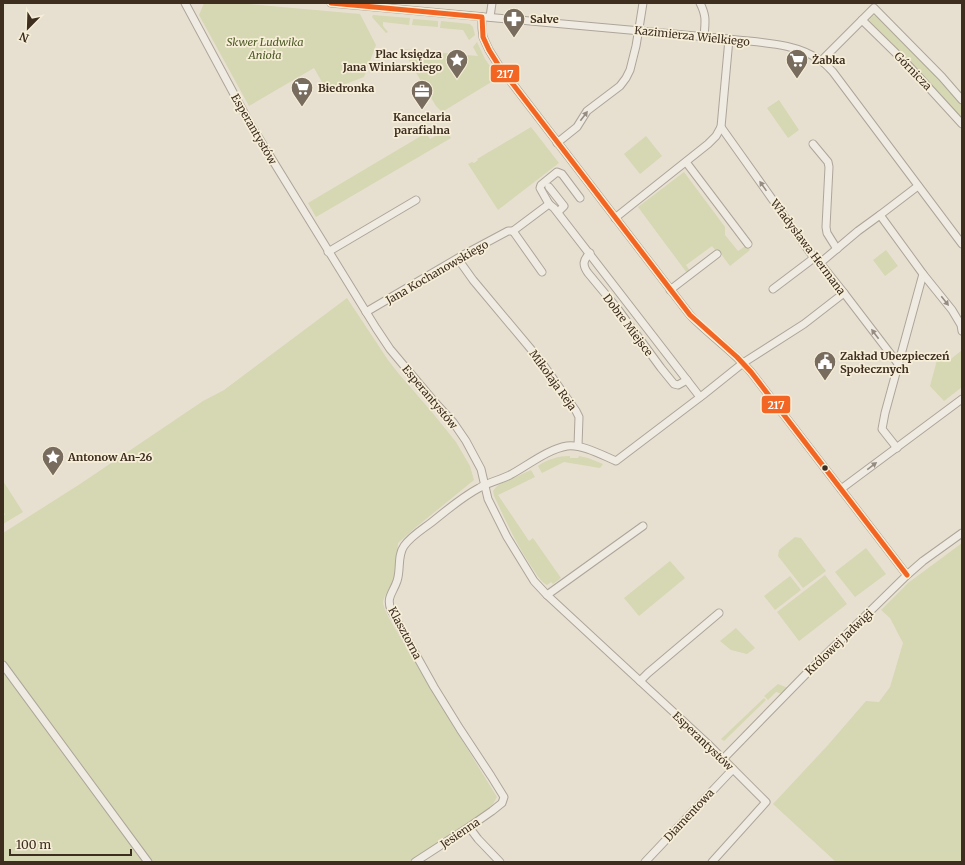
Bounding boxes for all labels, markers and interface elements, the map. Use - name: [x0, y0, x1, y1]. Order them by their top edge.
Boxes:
- pharmacy icon: Salve: [501, 6, 527, 39]
- north arrow: [8, 8, 48, 48]
- place label: Salve: [530, 12, 559, 26]
- street label: Kazimierza Wielkiego: [634, 23, 751, 49]
- text: N: [17, 29, 31, 45]
- park label: Skwer Ludwika Anioła: [226, 35, 304, 62]
- place label: Plac księdza Jana Winiarskiego: [342, 47, 442, 74]
- place icon: Plac księdza Jana Winiarskiego: [444, 47, 470, 80]
- supermarket icon: Żabka: [784, 47, 810, 80]
- street label: Górnicza: [891, 49, 935, 93]
- place label: Żabka: [812, 53, 845, 67]
- line badge: 217: [490, 64, 520, 83]
- text: 217: [496, 67, 514, 81]
- supermarket icon: Biedronka: [289, 75, 315, 108]
- office icon: Kancelaria parafialna: [409, 78, 435, 111]
- place label: Biedronka: [318, 81, 374, 95]
- street label: Esperantystów: [228, 91, 280, 167]
- place label: Kancelaria parafialna: [393, 110, 451, 137]
- one-way arrow: [580, 110, 589, 121]
- one-way arrow: [758, 180, 767, 191]
- street label: Władysława Hermana: [767, 196, 849, 298]
- street label: Jana Kochanowskiego: [382, 237, 491, 308]
- street label: Dobre Miejsce: [600, 291, 656, 359]
- one-way arrow: [941, 296, 949, 307]
- one-way arrow: [871, 328, 879, 339]
- street label: Mikołaja Reja: [526, 347, 580, 413]
- public building icon: Zakład Ubezpieczeń Społecznych: [812, 349, 838, 382]
- place label: Zakład Ubezpieczeń Społecznych: [840, 349, 950, 376]
- street label: Esperantystów: [399, 362, 461, 432]
- line badge: 217: [761, 395, 791, 414]
- text: 217: [767, 398, 785, 412]
- place icon: Antonow An-26: [40, 444, 66, 477]
- place label: Antonow An-26: [67, 450, 153, 464]
- one-way arrow: [867, 462, 878, 470]
- unlabelled marker: [820, 463, 830, 473]
- street label: Klasztorna: [385, 604, 425, 662]
- street label: Królowej Jadwigi: [802, 606, 876, 678]
- street label: Esperantystów: [670, 709, 737, 774]
- street label: Diamentowa: [661, 786, 717, 844]
- street label: Jesienna: [437, 815, 482, 852]
- scale bar: [10, 831, 131, 857]
- text: 100 m: [16, 837, 51, 852]

